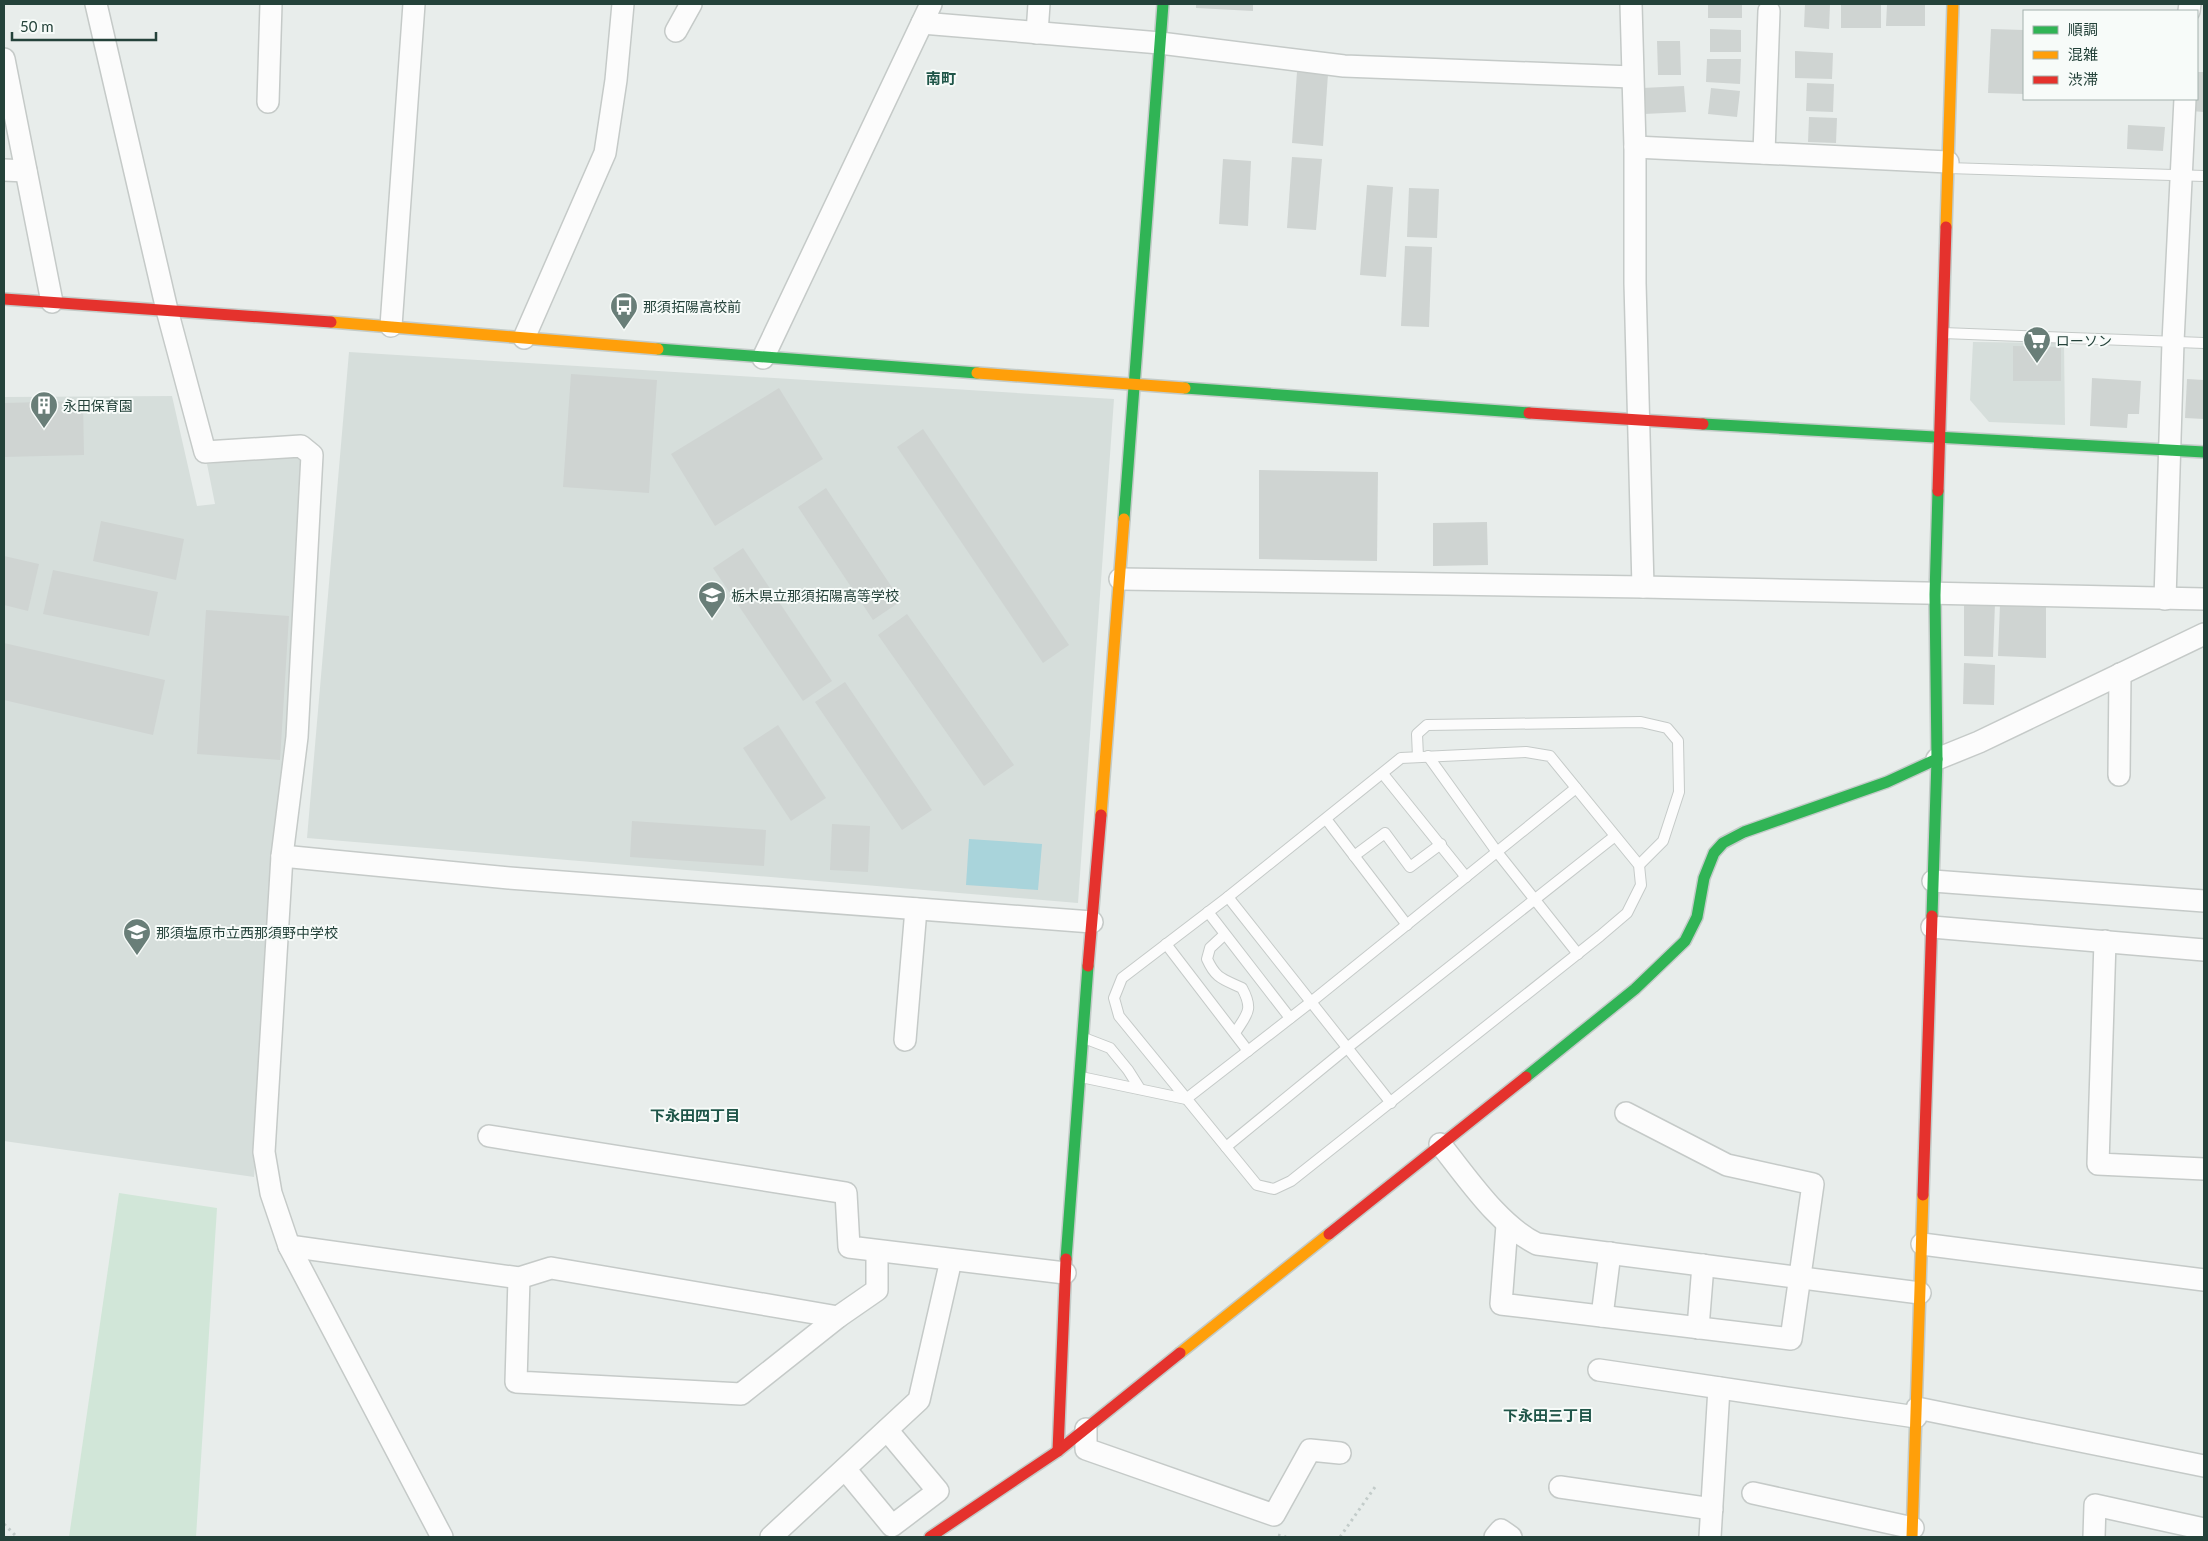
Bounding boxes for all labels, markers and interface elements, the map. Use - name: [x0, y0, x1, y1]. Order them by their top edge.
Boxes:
- scale bar: [12, 10, 156, 42]
- legend: [2023, 10, 2198, 100]
- text: 50 m: [20, 17, 54, 35]
- text: 順調: [2068, 20, 2098, 38]
- text: 混雑: [2068, 45, 2098, 63]
- district label: 南町: [926, 69, 956, 87]
- text: 渋滞: [2068, 70, 2098, 88]
- bus stop icon: 那須拓陽高校前: [609, 291, 639, 330]
- place label: 那須拓陽高校前: [643, 298, 741, 315]
- supermarket icon: ローソン: [2022, 325, 2052, 364]
- place label: ローソン: [2056, 332, 2112, 349]
- building icon: 永田保育園: [29, 390, 59, 429]
- place label: 永田保育園: [63, 397, 133, 414]
- school or university icon: 栃木県立那須拓陽高等学校: [697, 580, 727, 619]
- place label: 栃木県立那須拓陽高等学校: [731, 587, 899, 604]
- school or university icon: 那須塩原市立西那須野中学校: [122, 917, 152, 956]
- place label: 那須塩原市立西那須野中学校: [156, 924, 338, 941]
- district label: 下永田四丁目: [650, 1106, 740, 1124]
- district label: 下永田三丁目: [1503, 1406, 1593, 1424]

